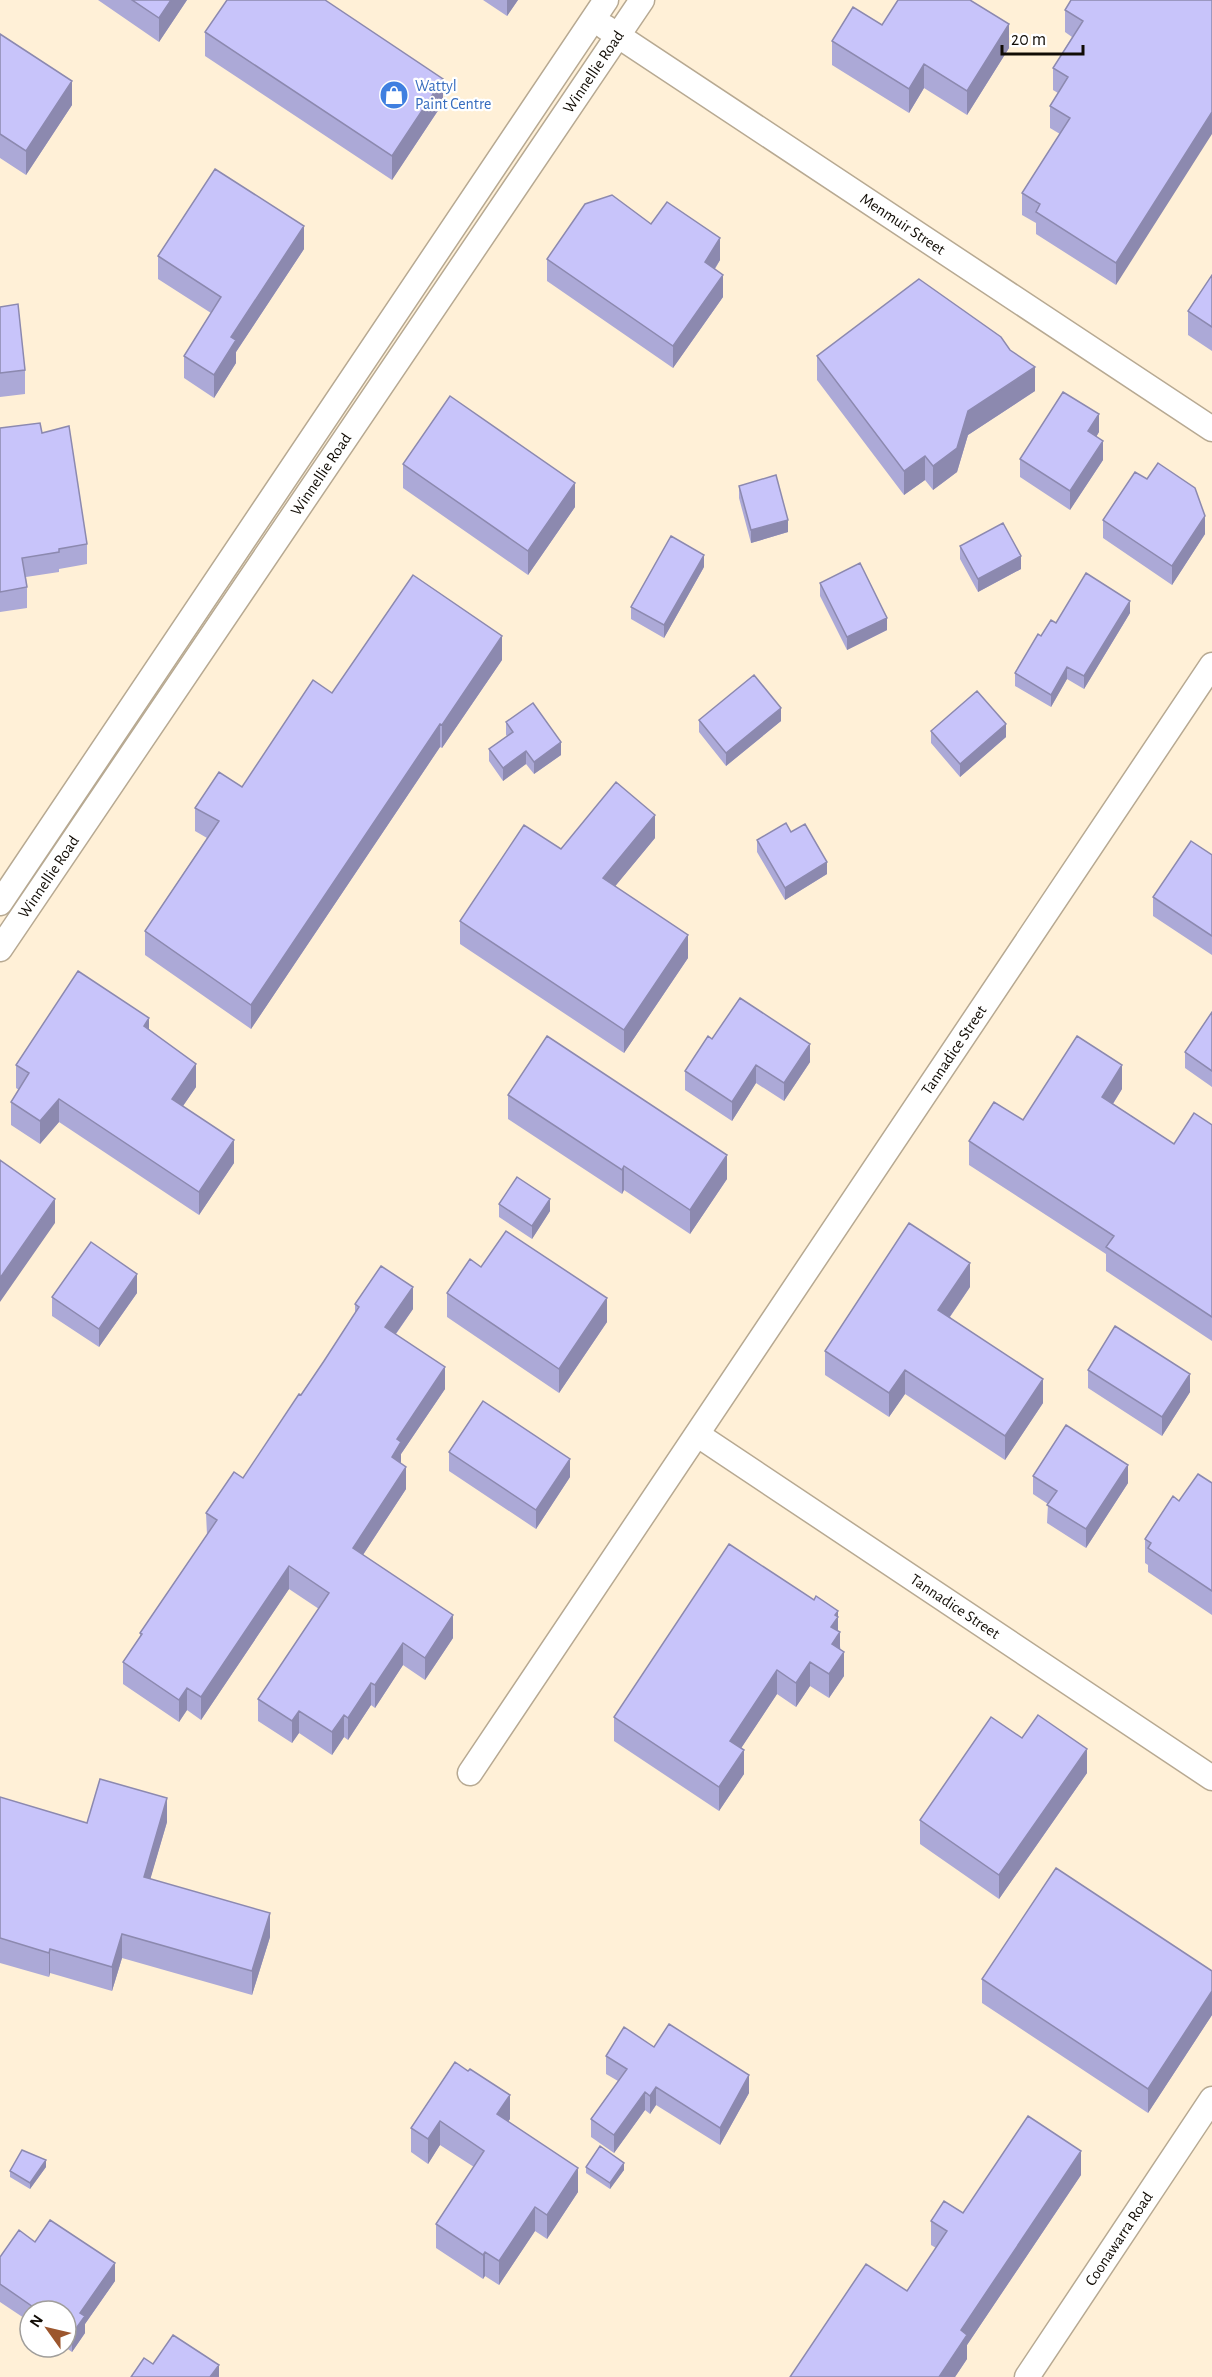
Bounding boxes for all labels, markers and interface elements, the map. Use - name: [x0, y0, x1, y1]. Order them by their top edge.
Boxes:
- scale bar: [1002, 18, 1083, 56]
- street label: Winnellie Road: [560, 28, 627, 116]
- text: 20 m: [1011, 31, 1046, 49]
- place label: Wattyl Paint Centre: [415, 78, 491, 112]
- shop icon: Wattyl Paint Centre: [378, 79, 410, 111]
- street label: Menmuir Street: [857, 190, 948, 258]
- street label: Winnellie Road: [288, 430, 354, 518]
- street label: Winnellie Road: [15, 833, 82, 921]
- street label: Tannadice Street: [919, 1003, 990, 1098]
- street label: Tannadice Street: [907, 1571, 1003, 1642]
- street label: Coonawarra Road: [1082, 2189, 1156, 2289]
- north arrow: [18, 2299, 78, 2359]
- text: N: [27, 2312, 46, 2330]

